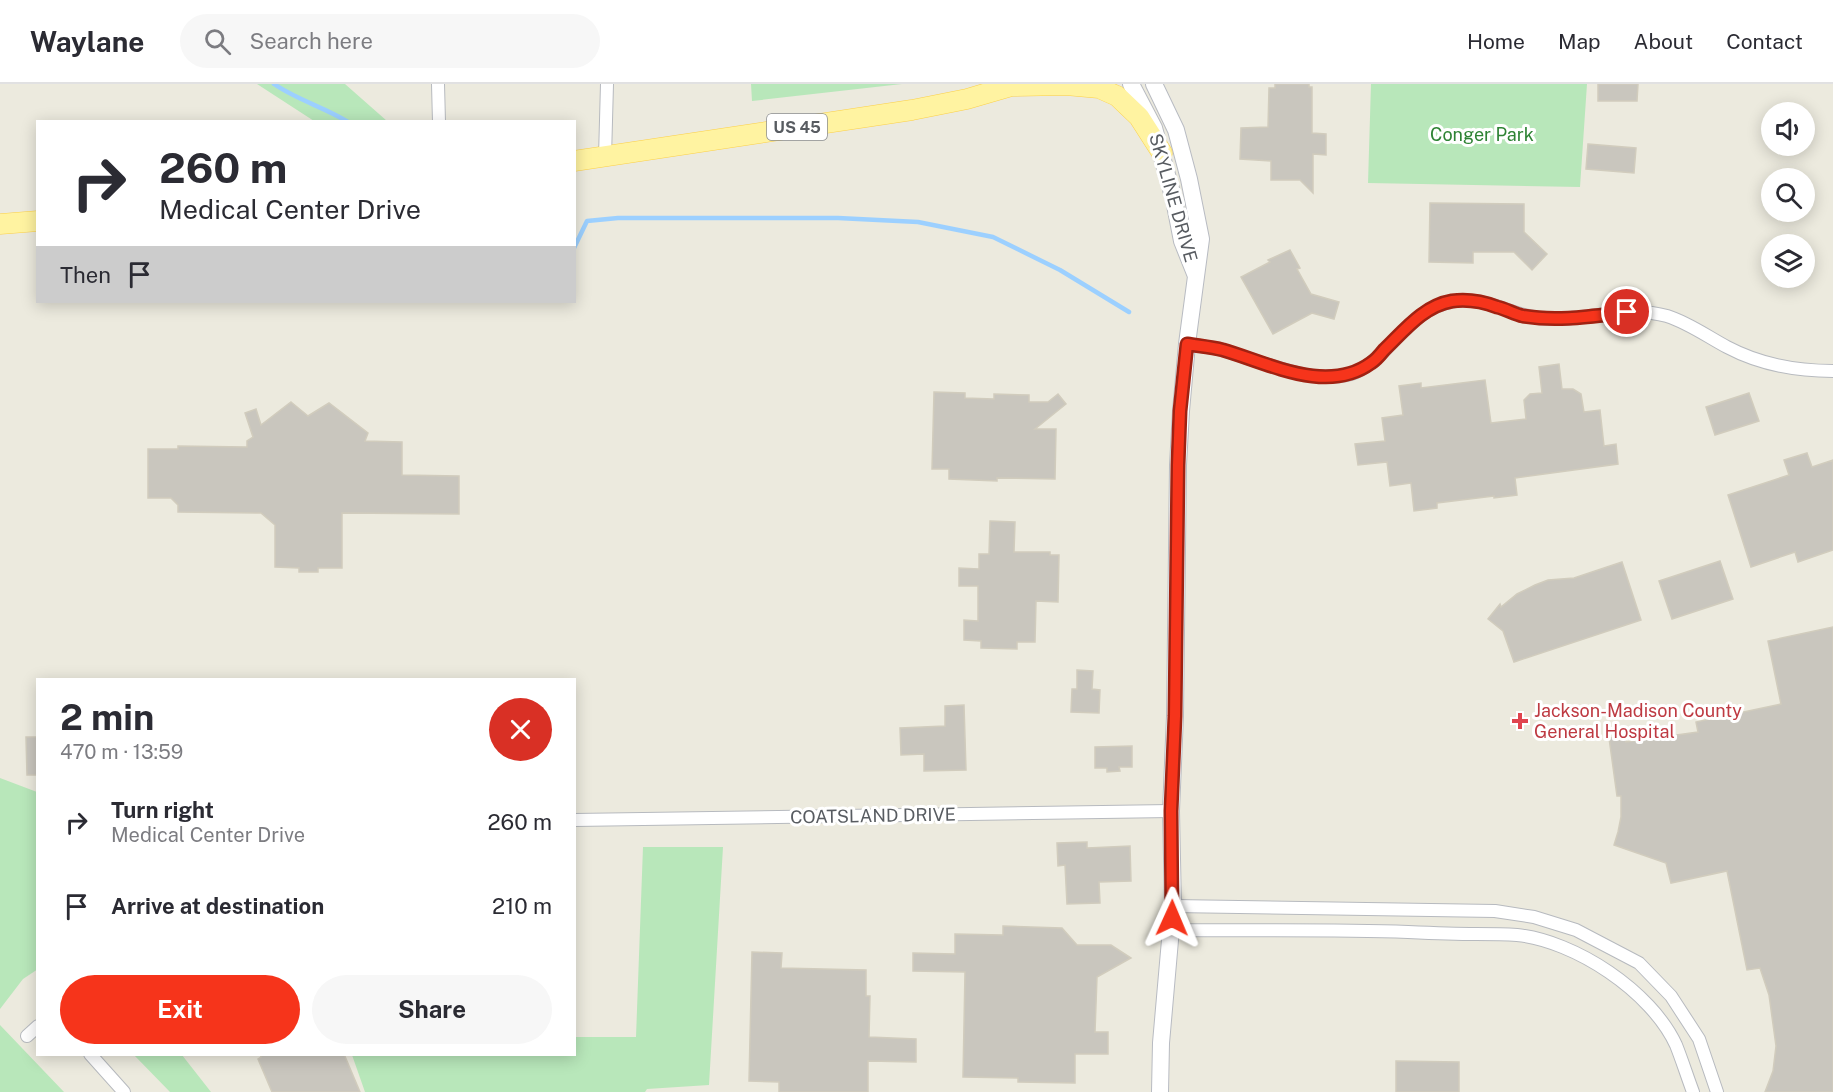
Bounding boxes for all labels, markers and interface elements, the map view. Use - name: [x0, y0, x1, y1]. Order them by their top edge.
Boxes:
- search box: [180, 14, 600, 68]
- text: Waylane: [30, 25, 144, 58]
- icon: search: [201, 25, 234, 58]
- text: Search here: [249, 28, 373, 54]
- text: Home: [1467, 29, 1525, 54]
- text: Map: [1558, 29, 1601, 54]
- text: About: [1634, 29, 1693, 54]
- text: Contact: [1726, 29, 1803, 54]
- map controls: [1761, 102, 1815, 288]
- button: sound: [1761, 102, 1815, 156]
- road number: US 45: [767, 114, 827, 140]
- park label: Conger Park: [1430, 124, 1534, 145]
- street label: SKYLINE DRIVE: [1145, 131, 1202, 265]
- text: 260 m: [159, 143, 287, 192]
- icon: right: [60, 144, 138, 222]
- button: search: [1761, 168, 1815, 222]
- text: Medical Center Drive: [159, 193, 421, 225]
- button: layers: [1761, 234, 1815, 288]
- icon: arrive: [123, 258, 156, 291]
- text: Then: [60, 262, 111, 288]
- pin: [1601, 286, 1652, 337]
- icon: arrive: [1610, 295, 1643, 328]
- text: 2 min: [60, 696, 154, 738]
- button: close: [489, 698, 552, 761]
- place label: Jackson-Madison County General Hospital: [1534, 700, 1742, 742]
- marker: Jackson-Madison County General Hospital: [1511, 712, 1529, 730]
- text: 470 m · 13:59: [60, 740, 183, 764]
- text: Turn right: [111, 797, 214, 823]
- street label: COATSLAND DRIVE: [790, 804, 956, 827]
- icon: right: [60, 806, 93, 839]
- text: 260 m: [487, 809, 552, 835]
- text: Medical Center Drive: [111, 823, 305, 847]
- position arrow: [1140, 886, 1204, 950]
- icon: arrive: [60, 890, 93, 923]
- text: Arrive at destination: [111, 893, 324, 919]
- text: 210 m: [492, 893, 552, 919]
- button: Exit: [60, 975, 300, 1044]
- button: Share: [312, 975, 552, 1044]

